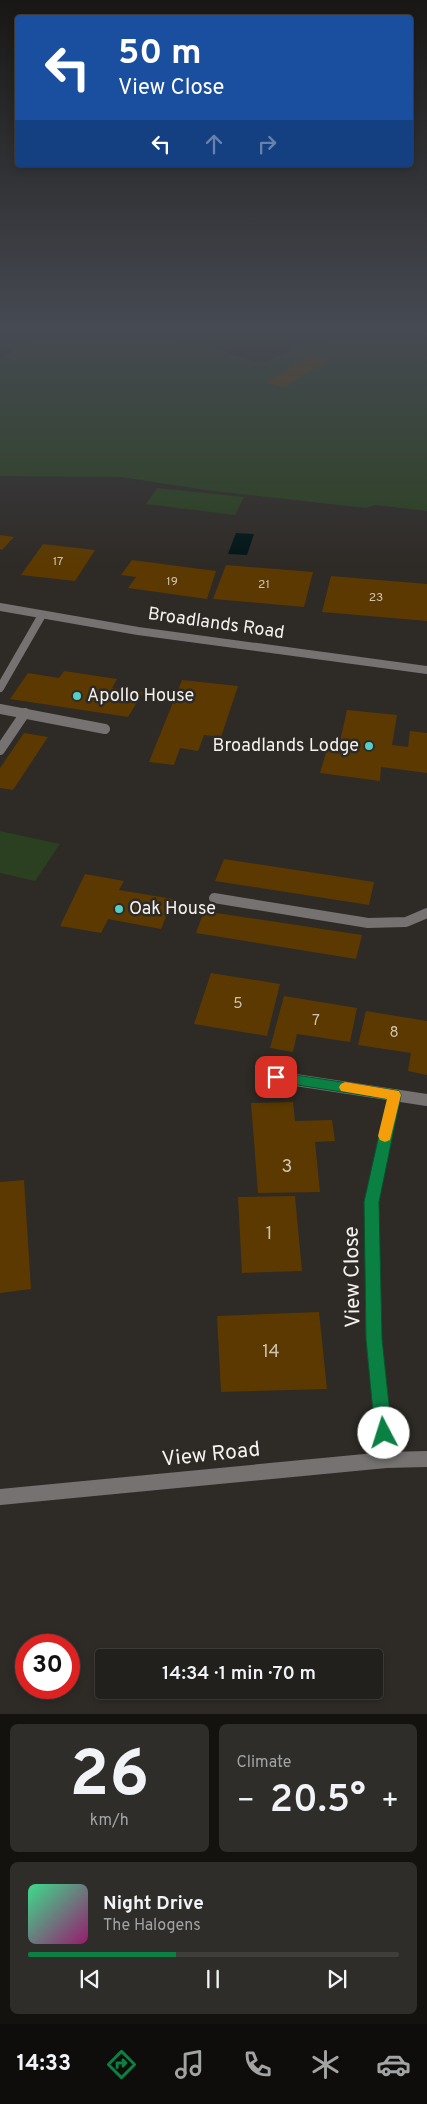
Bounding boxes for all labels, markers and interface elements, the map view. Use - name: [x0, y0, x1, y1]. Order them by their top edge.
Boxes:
- text: 50 m: [118, 32, 202, 76]
- icon: left: [35, 35, 100, 100]
- text: View Close: [118, 75, 224, 102]
- icon: left: [147, 130, 175, 158]
- icon: ahead: [200, 130, 228, 158]
- icon: right: [253, 130, 281, 158]
- house number: 17: [53, 554, 63, 570]
- house number: 19: [166, 574, 178, 590]
- house number: 21: [258, 577, 270, 593]
- house number: 23: [369, 590, 383, 606]
- street label: Broadlands Road: [146, 603, 286, 645]
- place label: Apollo House: [87, 685, 194, 708]
- marker: Apollo House: [71, 690, 83, 702]
- place label: Broadlands Lodge: [213, 735, 359, 758]
- marker: Broadlands Lodge: [363, 740, 375, 752]
- place label: Oak House: [129, 898, 216, 921]
- marker: Oak House: [113, 903, 125, 915]
- house number: 5: [233, 995, 243, 1014]
- house number: 7: [312, 1012, 320, 1031]
- house number: 8: [389, 1024, 399, 1043]
- pin: [255, 1056, 297, 1098]
- icon: arrive: [262, 1063, 290, 1091]
- house number: 3: [282, 1156, 292, 1179]
- house number: 1: [266, 1223, 272, 1246]
- street label: View Close: [339, 1226, 367, 1328]
- house number: 14: [262, 1341, 280, 1364]
- position arrow: [357, 1406, 409, 1458]
- street label: View Road: [161, 1436, 261, 1474]
- speed limit sign: 30: [15, 1634, 80, 1699]
- text: 14:34 · 1 min · 70 m: [162, 1662, 316, 1686]
- text: 26: [69, 1737, 149, 1819]
- text: Climate: [237, 1753, 291, 1773]
- text: 20.5°: [270, 1777, 366, 1826]
- text: −: [237, 1784, 255, 1820]
- text: +: [381, 1784, 399, 1820]
- text: km/h: [90, 1811, 129, 1831]
- text: Night Drive: [103, 1892, 204, 1916]
- text: The Halogens: [103, 1916, 201, 1936]
- icon: previous: [76, 1965, 104, 1993]
- icon: pause: [199, 1965, 227, 1993]
- icon: next: [323, 1965, 351, 1993]
- icon: directions: [104, 2047, 139, 2082]
- icon: music: [172, 2047, 207, 2082]
- icon: phone: [240, 2047, 275, 2082]
- icon: climate: [308, 2047, 343, 2082]
- icon: car: [376, 2047, 411, 2082]
- text: 14:33: [16, 2051, 71, 2078]

